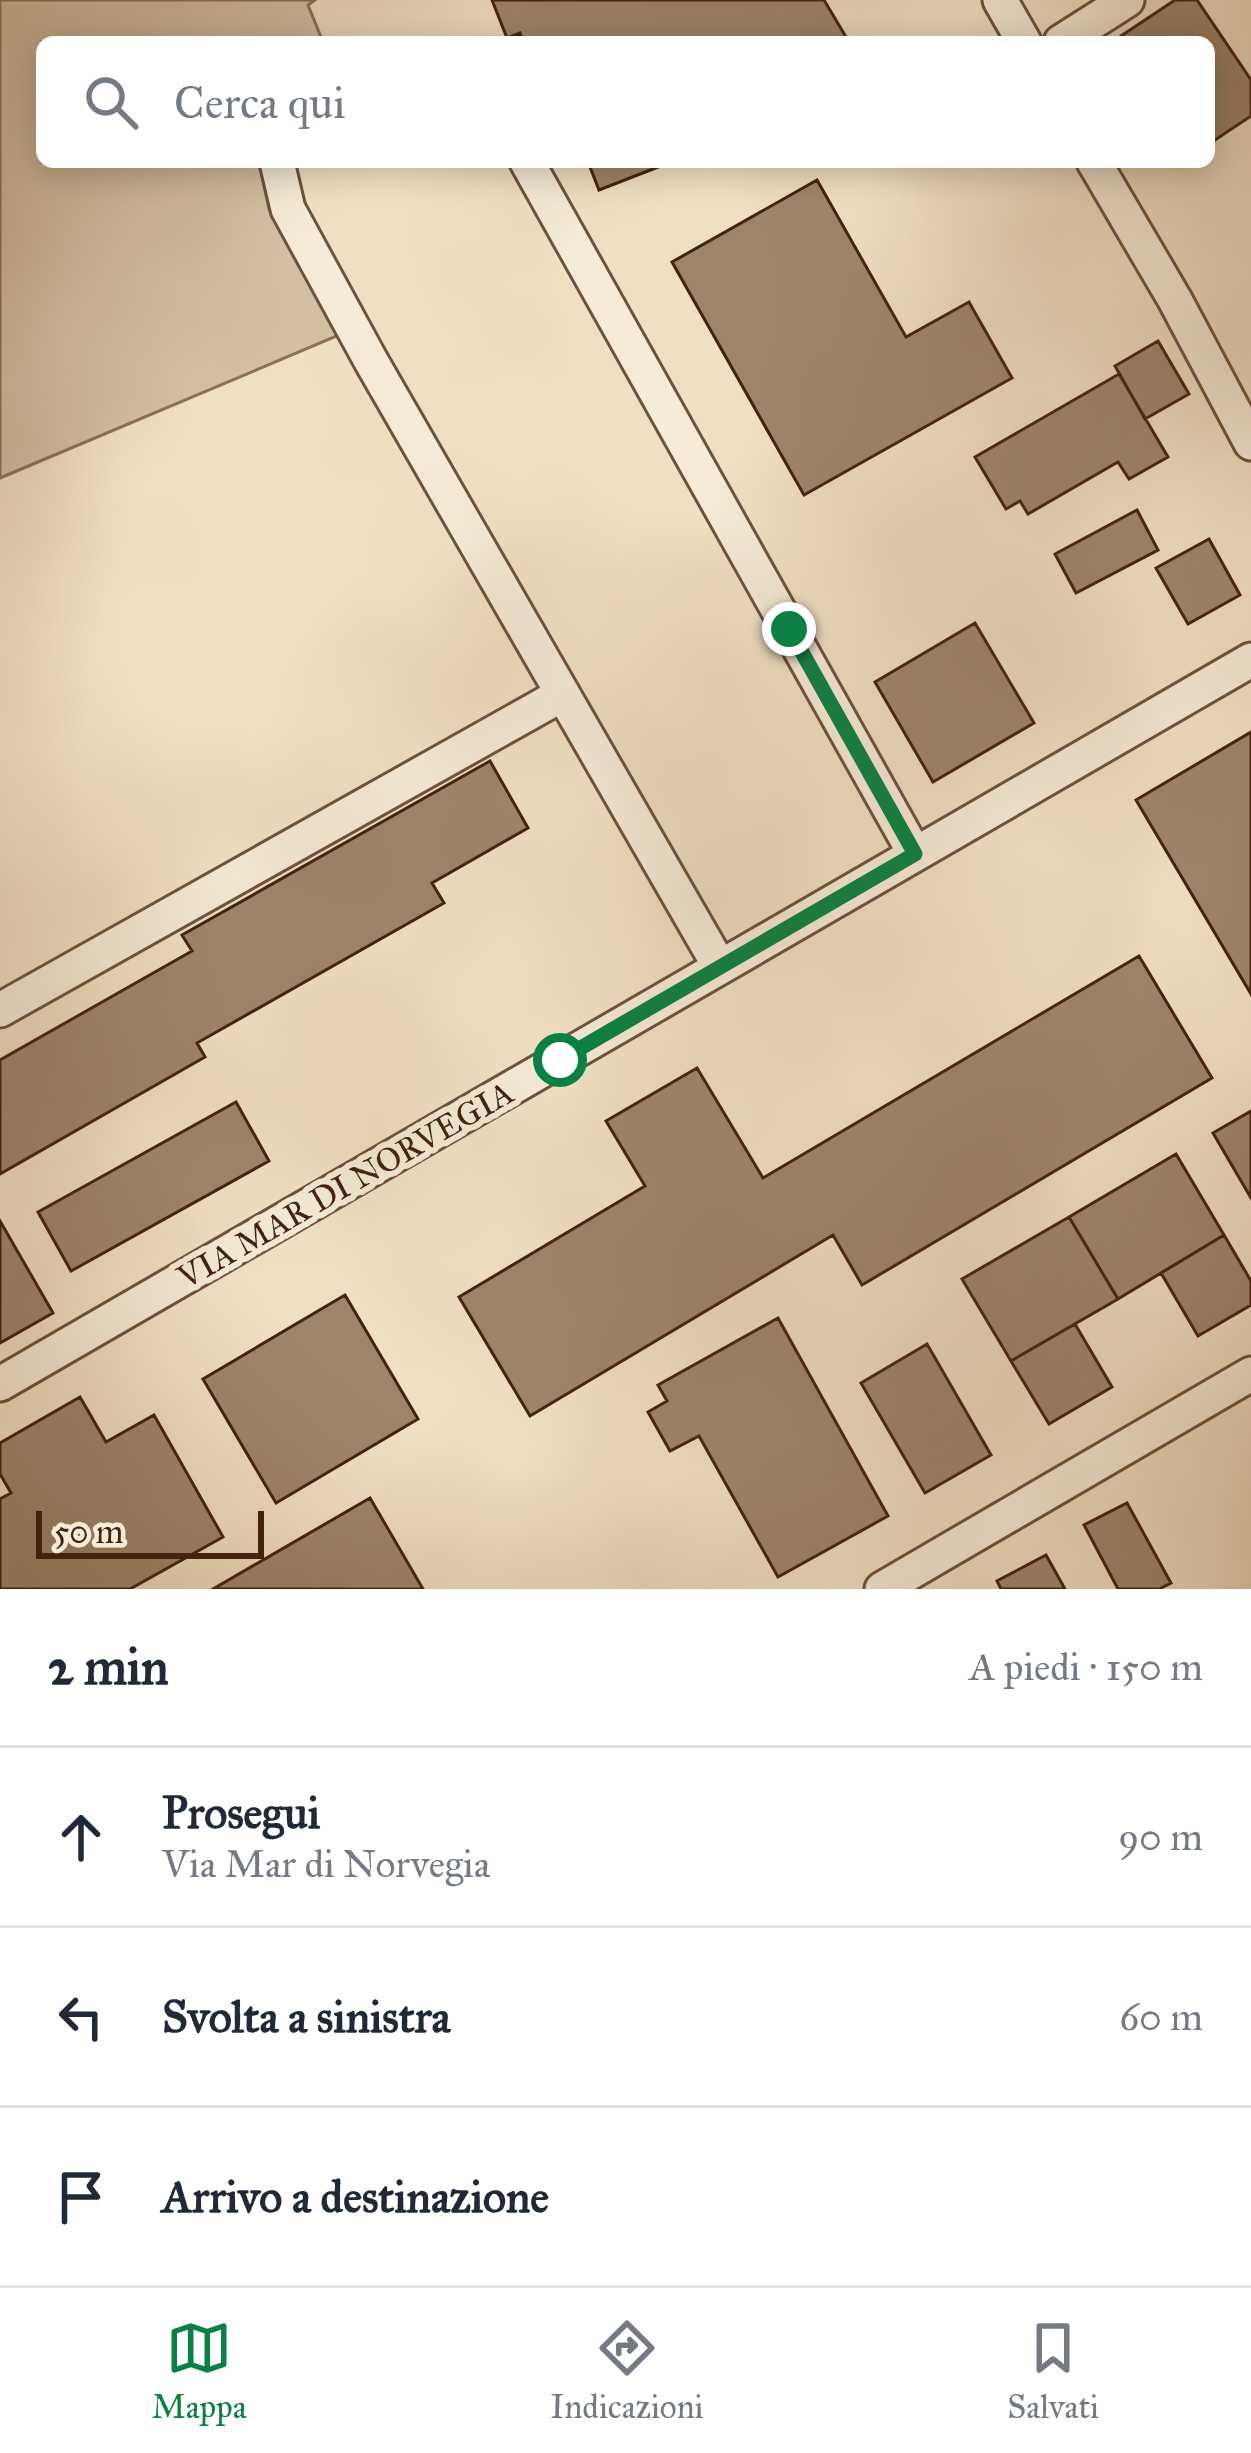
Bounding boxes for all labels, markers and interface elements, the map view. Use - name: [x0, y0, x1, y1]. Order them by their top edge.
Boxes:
- search box: [36, 36, 1215, 168]
- icon: search: [78, 69, 144, 135]
- text: Cerca qui: [174, 75, 346, 130]
- route end: [762, 602, 816, 656]
- route start: [533, 1033, 587, 1087]
- street label: VIA MAR DI NORVEGIA: [170, 1072, 520, 1298]
- scale bar: [36, 1505, 264, 1558]
- text: 50 m: [54, 1512, 123, 1552]
- text: 2 min: [48, 1636, 169, 1698]
- text: A piedi · 150 m: [969, 1643, 1203, 1691]
- text: Prosegui: [162, 1785, 320, 1840]
- icon: ahead: [48, 1804, 114, 1870]
- text: 90 m: [1118, 1813, 1203, 1861]
- text: Via Mar di Norvegia: [162, 1840, 490, 1888]
- icon: left: [48, 1984, 114, 2050]
- text: Svolta a sinistra: [162, 1989, 451, 2044]
- text: 60 m: [1119, 1993, 1203, 2041]
- icon: arrive: [48, 2164, 114, 2230]
- text: Arrivo a destinazione: [162, 2169, 549, 2224]
- tab: Mappa: [152, 2315, 247, 2427]
- tab: Indicazioni: [550, 2315, 704, 2427]
- tab: Salvati: [1007, 2315, 1099, 2427]

